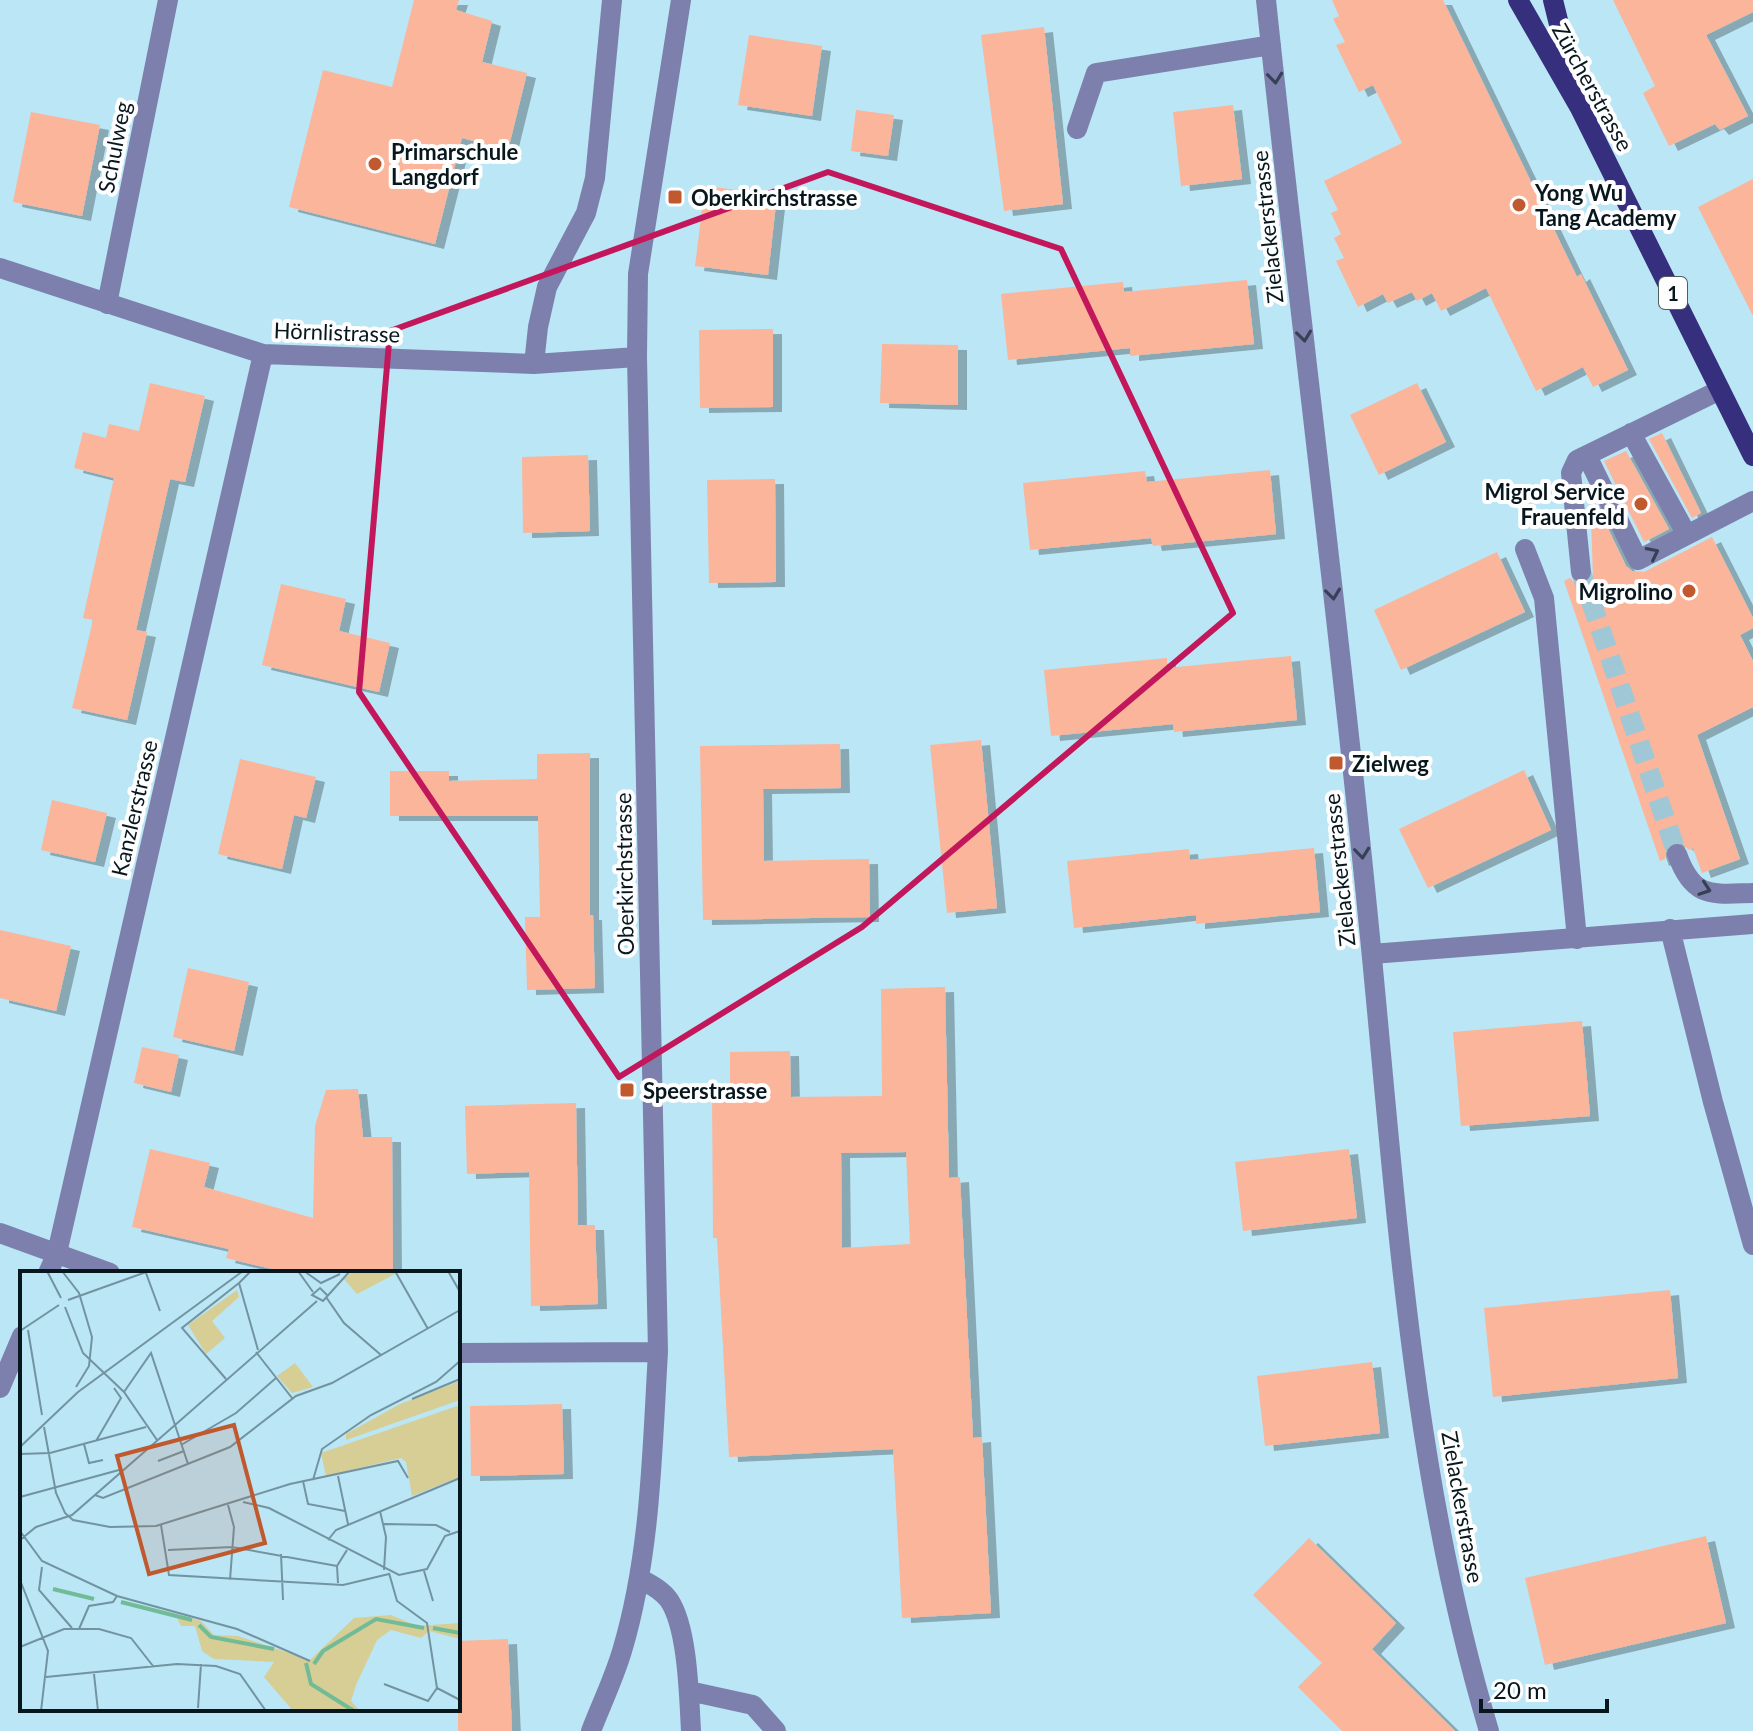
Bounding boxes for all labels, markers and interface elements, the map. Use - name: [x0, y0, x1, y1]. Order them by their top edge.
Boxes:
- street label: Zürcherstrasse: [1547, 18, 1639, 156]
- one-way arrow: [1266, 71, 1283, 84]
- street label: Schulweg: [92, 99, 136, 195]
- place label: Primarschule Langdorf: [391, 138, 519, 190]
- street label: Zielackerstrasse: [1246, 149, 1288, 305]
- marker: Primarschule Langdorf: [366, 155, 384, 173]
- place label: Yong Wu Tang Academy: [1534, 179, 1677, 231]
- place label: Oberkirchstrasse: [691, 184, 858, 211]
- marker: Oberkirchstrasse: [666, 188, 684, 206]
- marker: Yong Wu Tang Academy: [1510, 196, 1528, 214]
- road number: 1: [1659, 277, 1687, 309]
- street label: Hörnlistrasse: [273, 316, 401, 348]
- one-way arrow: [1295, 330, 1312, 343]
- place label: Migrol Service Frauenfeld: [1484, 478, 1625, 530]
- marker: Migrol Service Frauenfeld: [1632, 495, 1650, 513]
- one-way arrow: [1645, 547, 1660, 562]
- place label: Migrolino: [1579, 578, 1673, 605]
- marker: Migrolino: [1680, 582, 1698, 600]
- one-way arrow: [1325, 588, 1342, 601]
- street label: Kanzlerstrasse: [105, 737, 163, 879]
- place label: Zielweg: [1352, 750, 1429, 777]
- marker: Zielweg: [1327, 754, 1345, 772]
- street label: Oberkirchstrasse: [609, 792, 639, 956]
- street label: Zielackerstrasse: [1318, 792, 1360, 948]
- one-way arrow: [1353, 847, 1370, 860]
- one-way arrow: [1697, 880, 1711, 896]
- place label: Speerstrasse: [643, 1077, 767, 1104]
- marker: Speerstrasse: [618, 1081, 636, 1099]
- inset map: [20, 1271, 460, 1711]
- street label: Zielackerstrasse: [1436, 1429, 1490, 1585]
- scale bar: [1481, 1663, 1607, 1713]
- text: 20 m: [1493, 1675, 1547, 1704]

